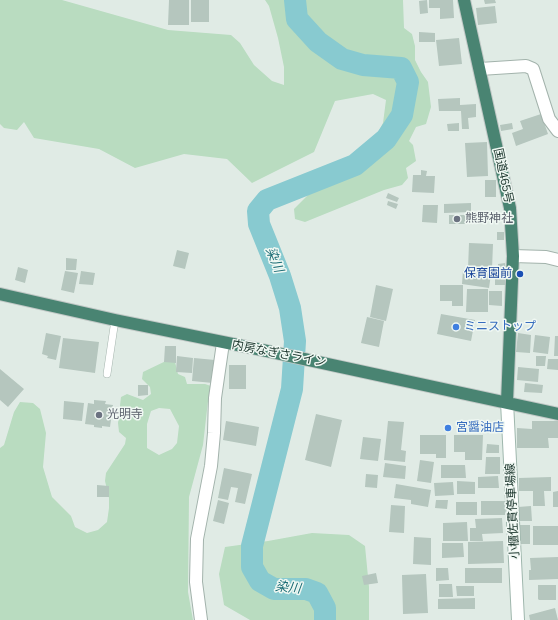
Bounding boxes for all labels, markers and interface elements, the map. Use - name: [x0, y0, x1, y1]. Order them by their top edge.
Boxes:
- street label: 国道465号: [490, 147, 516, 205]
- place label: 熊野神社: [465, 212, 513, 226]
- marker: 熊野神社: [452, 214, 462, 224]
- water label: 染川: [262, 245, 286, 275]
- place label: 保育園前: [464, 267, 512, 281]
- marker: 保育園前: [515, 269, 525, 279]
- place label: ミニストップ: [464, 320, 536, 334]
- marker: ミニストップ: [451, 322, 461, 332]
- street label: 内房なぎさライン: [231, 338, 327, 370]
- place label: 光明寺: [107, 408, 143, 422]
- marker: 光明寺: [94, 410, 104, 420]
- place label: 宮醤油店: [456, 421, 504, 435]
- marker: 宮醤油店: [443, 423, 453, 433]
- street label: 小櫃佐貫停車場線: [503, 463, 523, 559]
- water label: 染川: [274, 579, 302, 597]

